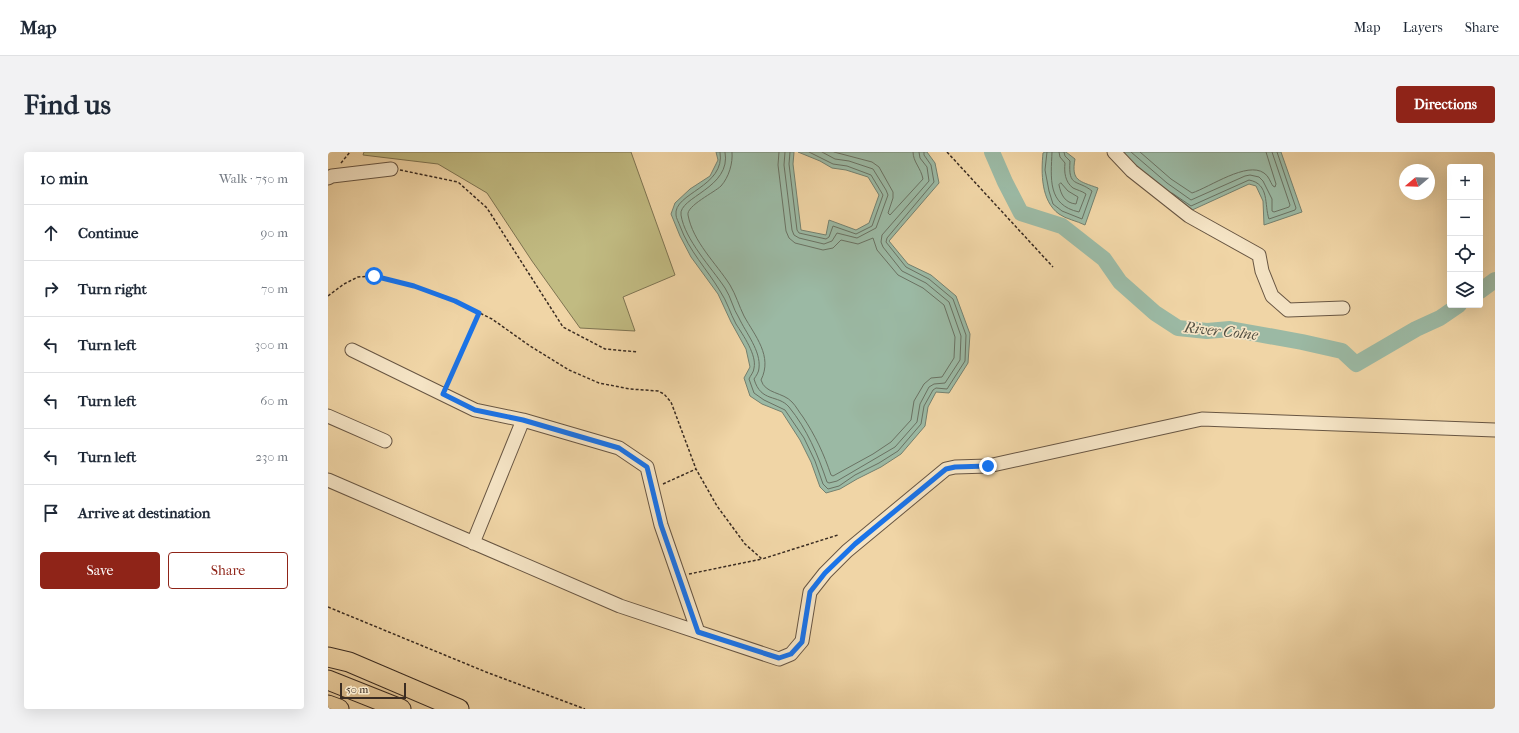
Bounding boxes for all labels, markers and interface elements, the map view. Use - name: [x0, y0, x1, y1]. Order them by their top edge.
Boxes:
- text: Map: [20, 17, 56, 39]
- text: Map: [1354, 19, 1381, 36]
- text: Layers: [1403, 19, 1443, 36]
- text: Share: [1465, 19, 1499, 36]
- button: Directions: [1396, 86, 1495, 123]
- text: Find us: [24, 88, 111, 121]
- north arrow: [1399, 164, 1435, 200]
- map controls: [1447, 164, 1483, 308]
- button: +: [1447, 164, 1483, 200]
- text: 10 min: [40, 168, 88, 188]
- text: Walk · 750 m: [219, 171, 288, 186]
- button: −: [1447, 200, 1483, 236]
- icon: ahead: [40, 222, 62, 244]
- text: Continue: [78, 224, 138, 242]
- text: 90 m: [260, 225, 288, 240]
- button: locate: [1447, 236, 1483, 272]
- route start: [365, 267, 383, 285]
- button: layers: [1447, 272, 1483, 308]
- icon: right: [40, 278, 62, 300]
- text: Turn right: [78, 280, 147, 298]
- text: 70 m: [261, 281, 288, 296]
- water label: River Colne: [1182, 318, 1260, 344]
- icon: left: [40, 334, 62, 356]
- text: Turn left: [78, 336, 136, 354]
- text: 300 m: [255, 337, 288, 352]
- icon: left: [40, 390, 62, 412]
- text: Turn left: [78, 392, 136, 410]
- text: 60 m: [260, 393, 288, 408]
- icon: left: [40, 446, 62, 468]
- text: Turn left: [78, 448, 136, 466]
- text: 230 m: [255, 449, 288, 464]
- route end: [979, 457, 997, 475]
- icon: arrive: [40, 502, 62, 524]
- text: Arrive at destination: [78, 504, 210, 522]
- button: Save: [40, 552, 160, 589]
- button: Share: [168, 552, 288, 589]
- scale bar: [340, 681, 406, 700]
- text: 50 m: [346, 683, 368, 696]

